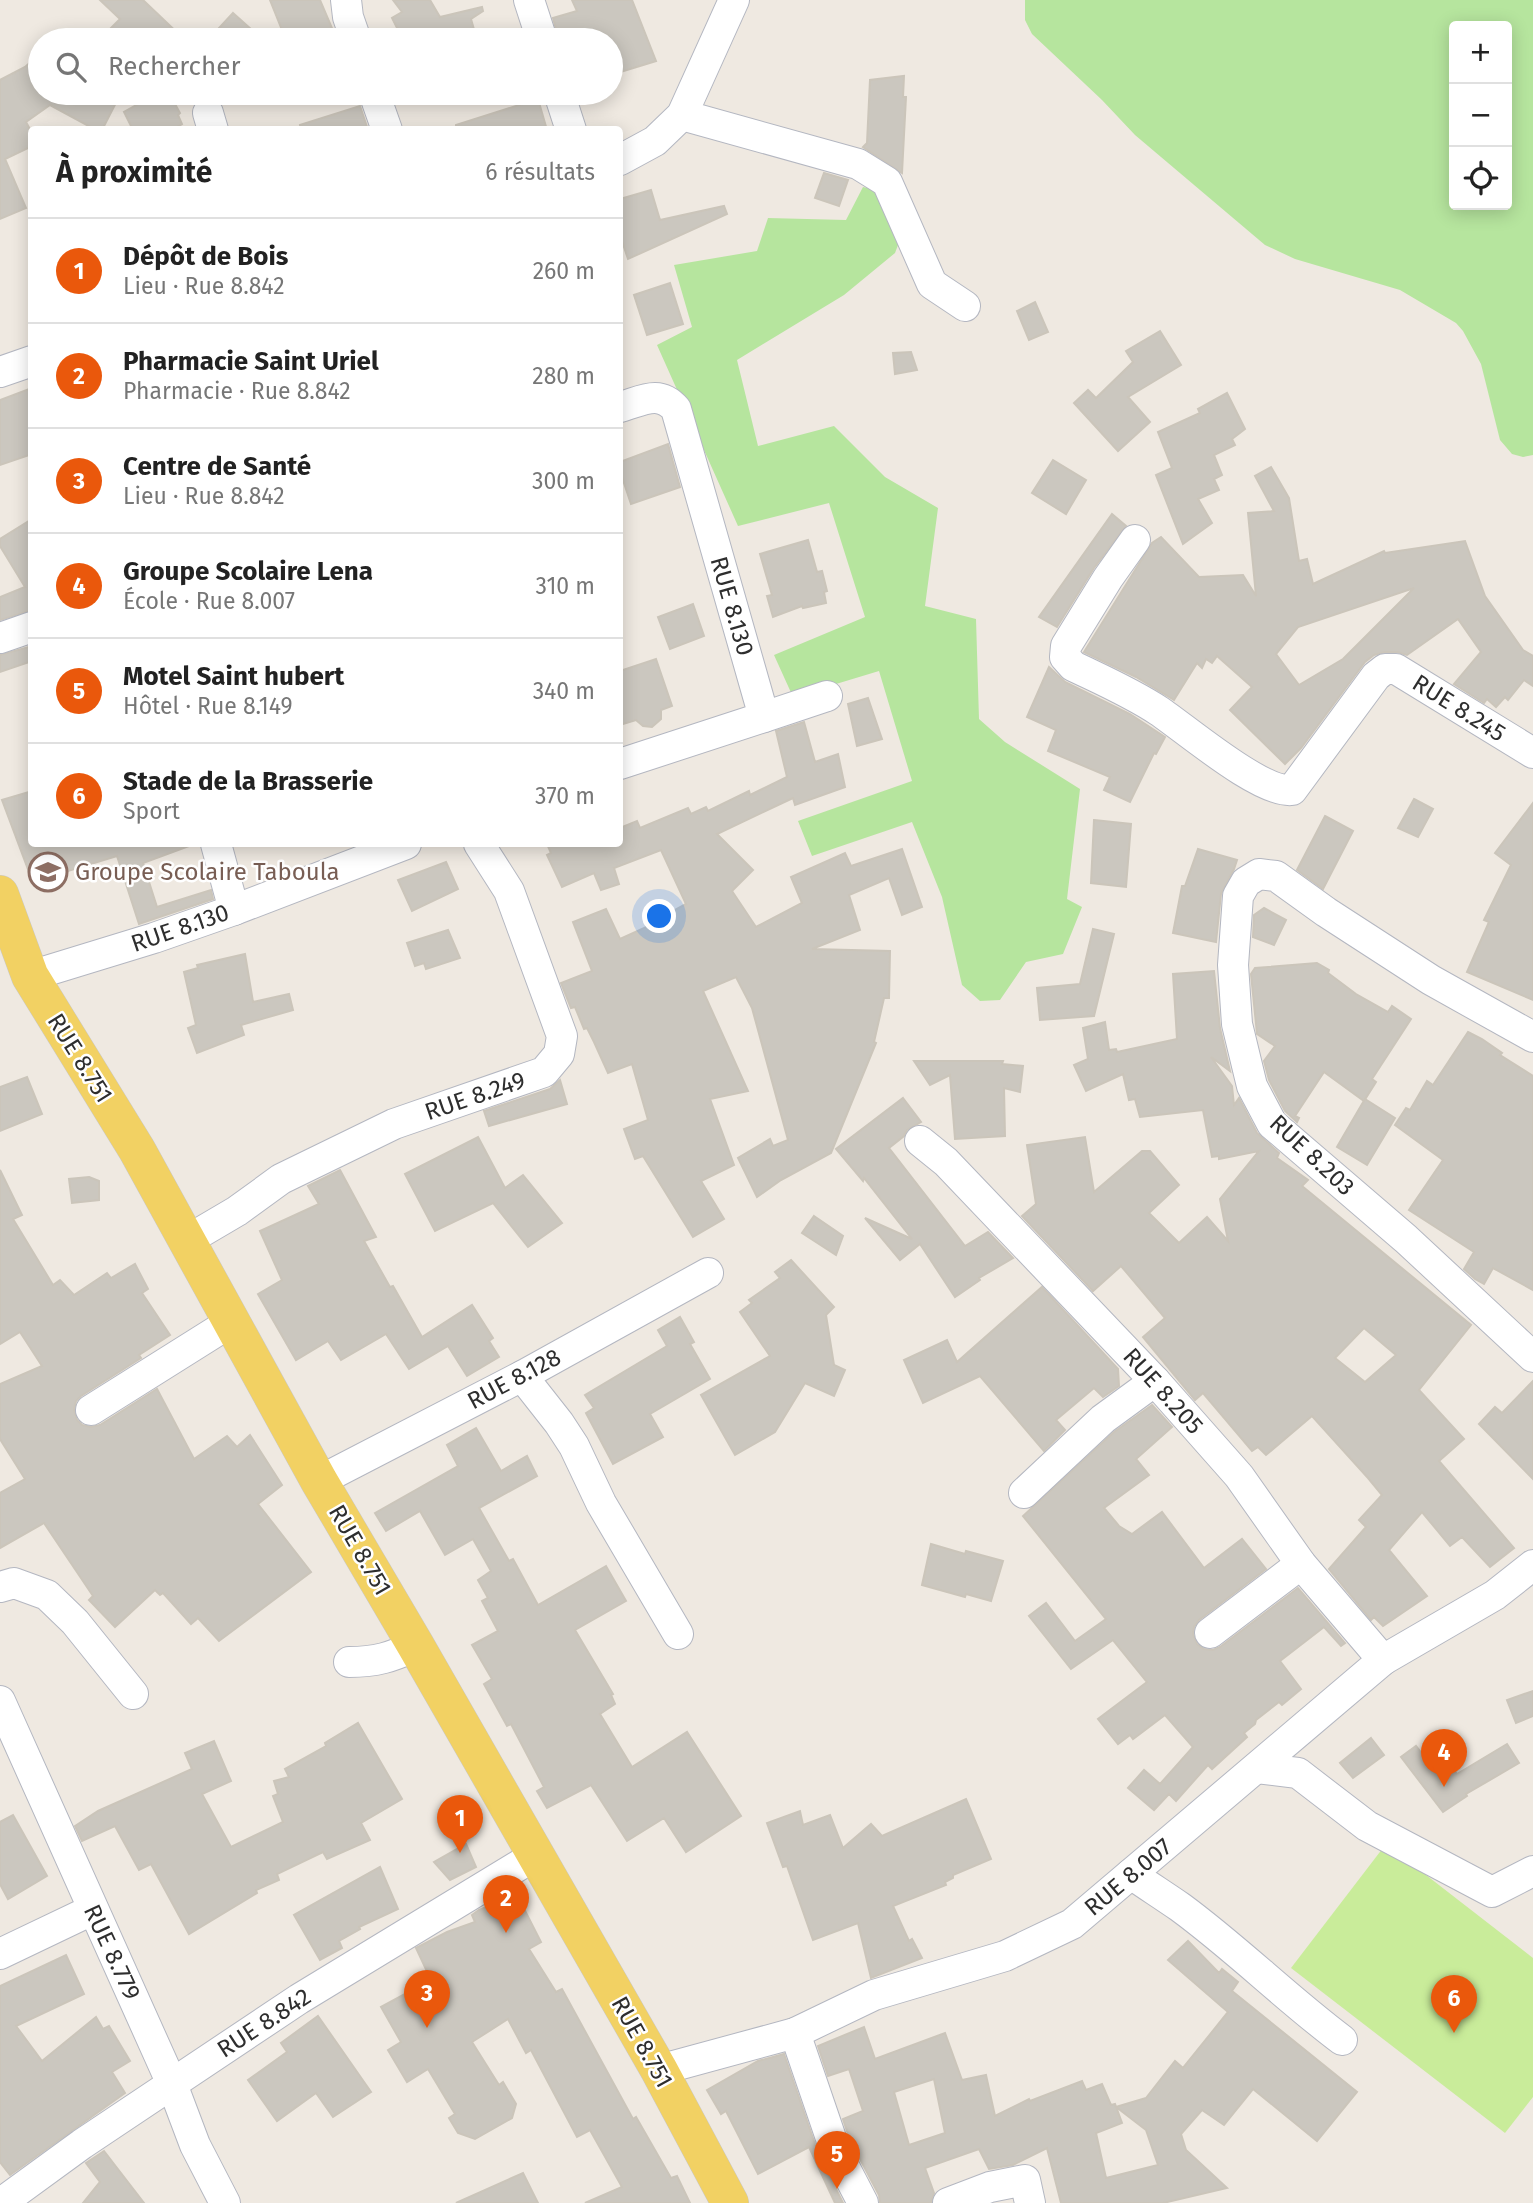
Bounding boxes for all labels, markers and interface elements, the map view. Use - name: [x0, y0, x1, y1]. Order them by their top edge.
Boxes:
- map controls: [1449, 21, 1512, 210]
- button: +: [1449, 21, 1512, 84]
- search box: [28, 28, 623, 105]
- icon: search: [52, 48, 90, 86]
- text: Rechercher: [108, 51, 240, 82]
- button: −: [1449, 84, 1512, 147]
- button: locate: [1449, 147, 1512, 210]
- text: À proximité: [56, 154, 212, 190]
- text: 6 résultats: [485, 158, 595, 186]
- text: Dépôt de Bois: [123, 241, 288, 272]
- text: 1: [74, 257, 84, 285]
- text: 260 m: [533, 257, 595, 285]
- text: Lieu · Rue 8.842: [123, 272, 285, 300]
- text: Pharmacie Saint Uriel: [123, 346, 379, 377]
- text: 2: [73, 362, 85, 390]
- text: 280 m: [532, 362, 595, 390]
- text: Pharmacie · Rue 8.842: [123, 377, 351, 405]
- text: Centre de Santé: [123, 451, 311, 482]
- text: 3: [73, 467, 85, 495]
- text: 300 m: [532, 467, 595, 495]
- text: Lieu · Rue 8.842: [123, 482, 285, 510]
- street label: RUE 8.130: [705, 553, 759, 659]
- text: Groupe Scolaire Lena: [123, 556, 373, 587]
- text: 4: [73, 572, 86, 600]
- text: 310 m: [535, 572, 595, 600]
- text: École · Rue 8.007: [123, 587, 295, 615]
- text: Motel Saint hubert: [123, 661, 344, 692]
- street label: RUE 8.245: [1407, 669, 1511, 747]
- text: 5: [73, 677, 85, 705]
- text: 340 m: [533, 677, 595, 705]
- text: Hôtel · Rue 8.149: [123, 692, 293, 720]
- text: Stade de la Brasserie: [123, 766, 373, 797]
- text: 6: [73, 782, 85, 810]
- text: 370 m: [535, 782, 595, 810]
- text: Sport: [123, 797, 180, 825]
- school or university icon: Groupe Scolaire Taboula: [27, 851, 69, 893]
- place label: Groupe Scolaire Taboula: [75, 858, 340, 886]
- street label: RUE 8.130: [127, 898, 233, 958]
- your location: [642, 899, 676, 933]
- street label: RUE 8.751: [42, 1008, 118, 1108]
- street label: RUE 8.249: [421, 1066, 529, 1126]
- street label: RUE 8.203: [1264, 1109, 1360, 1201]
- street label: RUE 8.205: [1117, 1342, 1209, 1440]
- street label: RUE 8.128: [463, 1343, 565, 1415]
- street label: RUE 8.751: [323, 1500, 397, 1600]
- pin: 4: [1421, 1729, 1467, 1787]
- pin: 1: [437, 1795, 483, 1853]
- street label: RUE 8.007: [1079, 1832, 1177, 1922]
- pin: 2: [483, 1875, 529, 1933]
- street label: RUE 8.779: [78, 1900, 146, 2004]
- pin: 3: [404, 1970, 450, 2028]
- pin: 6: [1431, 1975, 1477, 2033]
- street label: RUE 8.842: [212, 1982, 316, 2064]
- street label: RUE 8.751: [606, 1992, 678, 2092]
- pin: 5: [814, 2131, 860, 2189]

